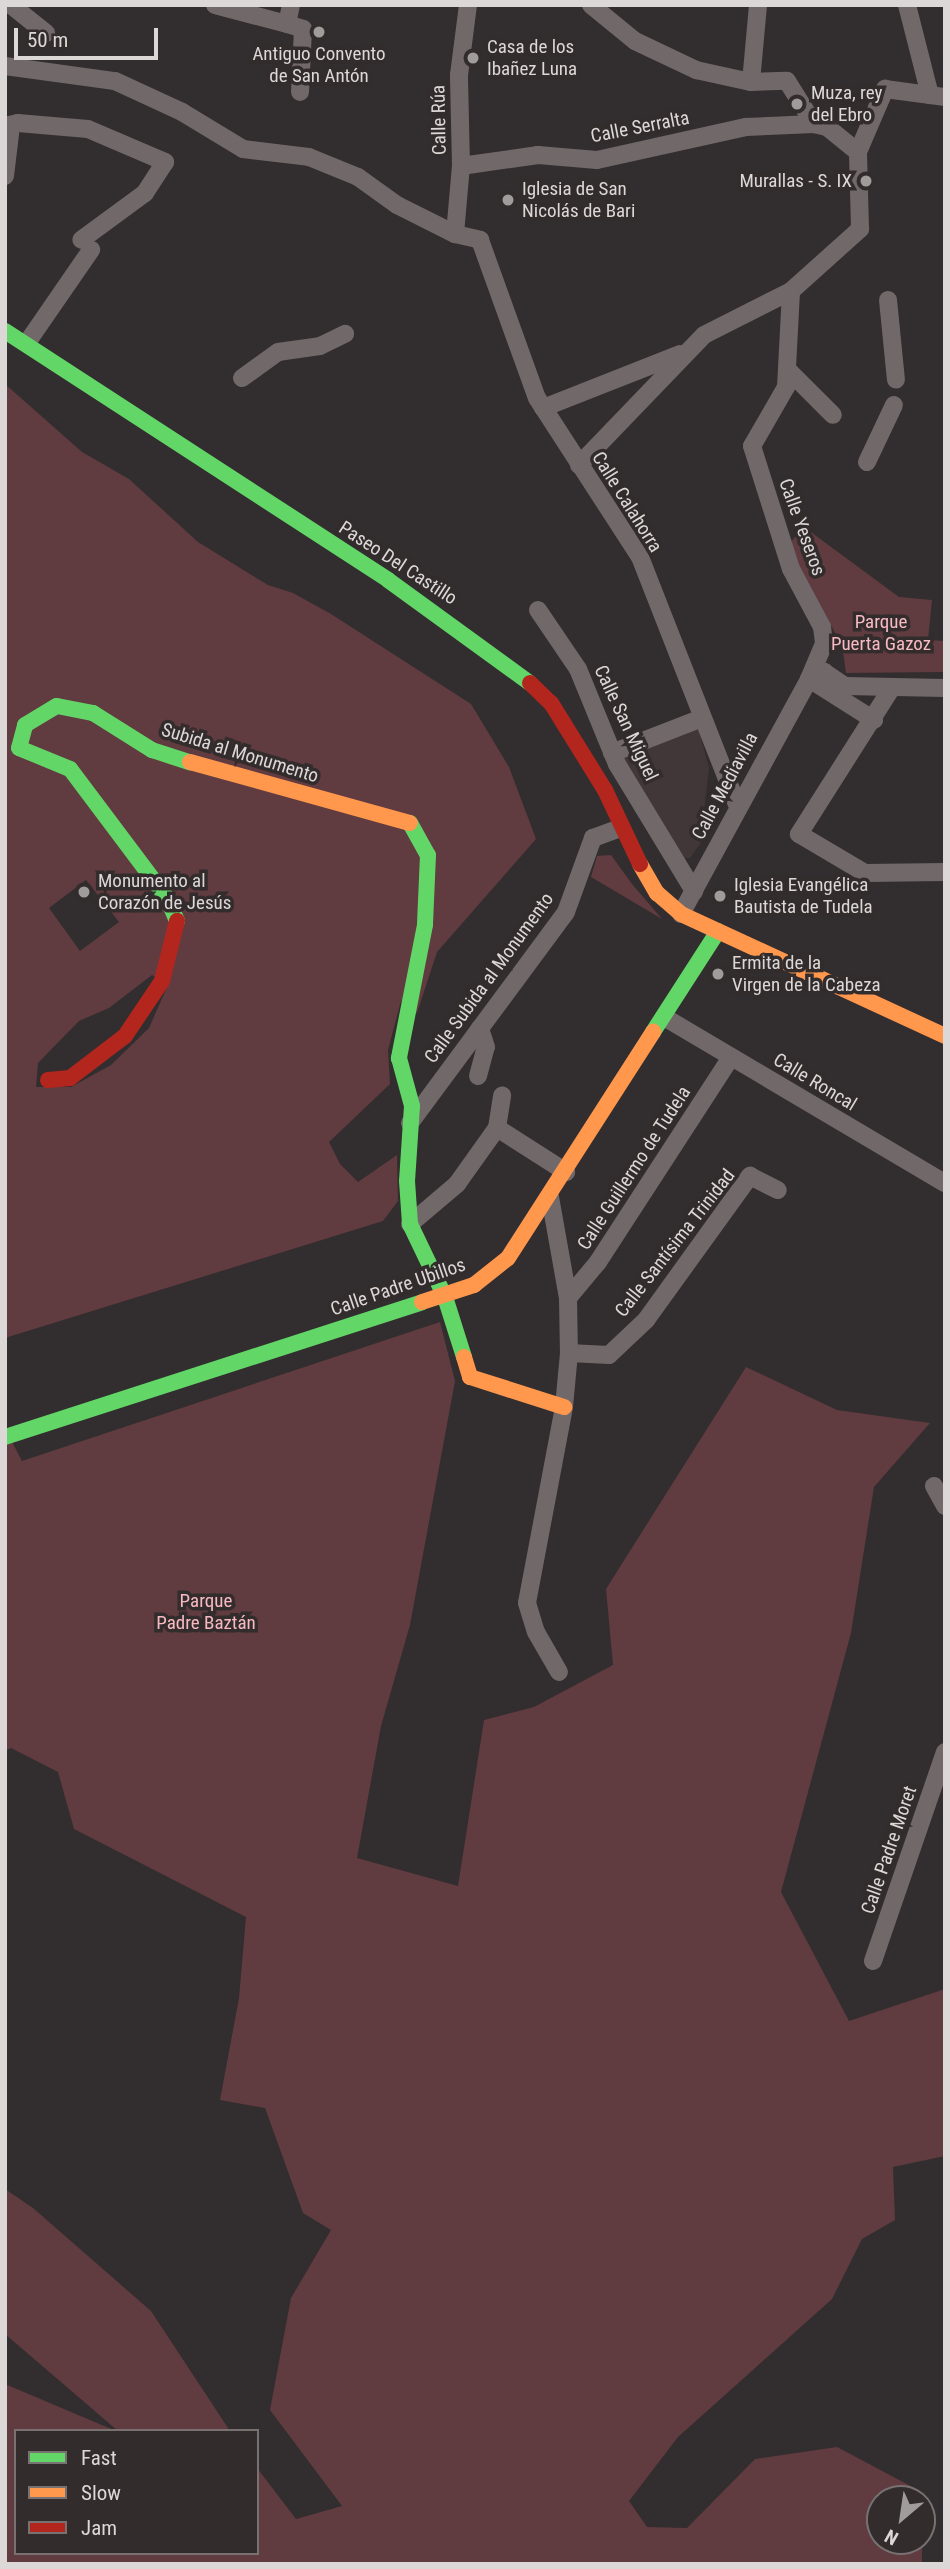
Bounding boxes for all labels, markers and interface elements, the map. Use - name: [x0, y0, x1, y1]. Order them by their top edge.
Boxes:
- scale bar: [18, 14, 161, 58]
- marker: Antiguo Convento de San Antón: [311, 24, 327, 40]
- text: 50 m: [27, 28, 68, 52]
- place label: Casa de los Ibañez Luna: [487, 36, 577, 80]
- place label: Antiguo Convento de San Antón: [252, 43, 386, 87]
- marker: Casa de los Ibañez Luna: [465, 50, 481, 66]
- place label: Muza, rey del Ebro: [811, 82, 882, 126]
- street label: Calle Rúa: [427, 85, 451, 155]
- marker: Muza, rey del Ebro: [789, 96, 805, 112]
- street label: Calle Serralta: [589, 106, 691, 148]
- place label: Murallas - S. IX: [739, 170, 852, 192]
- marker: Murallas - S. IX: [858, 173, 874, 189]
- place label: Iglesia de San Nicolás de Bari: [522, 178, 635, 222]
- marker: Iglesia de San Nicolás de Bari: [500, 192, 516, 208]
- street label: Calle Calahorra: [587, 448, 667, 556]
- street label: Calle Yeseros: [774, 475, 830, 579]
- street label: Paseo Del Castillo: [335, 516, 461, 610]
- park label: Parque Puerta Gazoz: [831, 611, 931, 655]
- street label: Calle San Miguel: [589, 662, 663, 784]
- street label: Subida al Monumento: [159, 718, 321, 788]
- street label: Calle Mediavilla: [687, 728, 763, 844]
- place label: Monumento al Corazón de Jesús: [98, 870, 231, 914]
- place label: Iglesia Evangélica Bautista de Tudela: [734, 874, 873, 918]
- marker: Monumento al Corazón de Jesús: [76, 884, 92, 900]
- street label: Calle Subida al Monumento: [420, 888, 558, 1068]
- marker: Iglesia Evangélica Bautista de Tudela: [712, 888, 728, 904]
- place label: Ermita de la Virgen de la Cabeza: [732, 952, 881, 996]
- marker: Ermita de la Virgen de la Cabeza: [710, 966, 726, 982]
- street label: Calle Roncal: [769, 1048, 861, 1116]
- street label: Calle Guillermo de Tudela: [572, 1082, 696, 1254]
- street label: Calle Santísima Trinidad: [610, 1164, 740, 1322]
- street label: Calle Padre Ubillos: [328, 1253, 468, 1321]
- park label: Parque Padre Baztán: [156, 1590, 256, 1634]
- street label: Calle Padre Moret: [856, 1783, 922, 1917]
- legend: [14, 2429, 259, 2555]
- text: Fast: [81, 2446, 117, 2470]
- text: Slow: [81, 2481, 121, 2505]
- north arrow: [866, 2485, 936, 2555]
- text: Jam: [81, 2516, 117, 2540]
- text: N: [881, 2524, 902, 2550]

